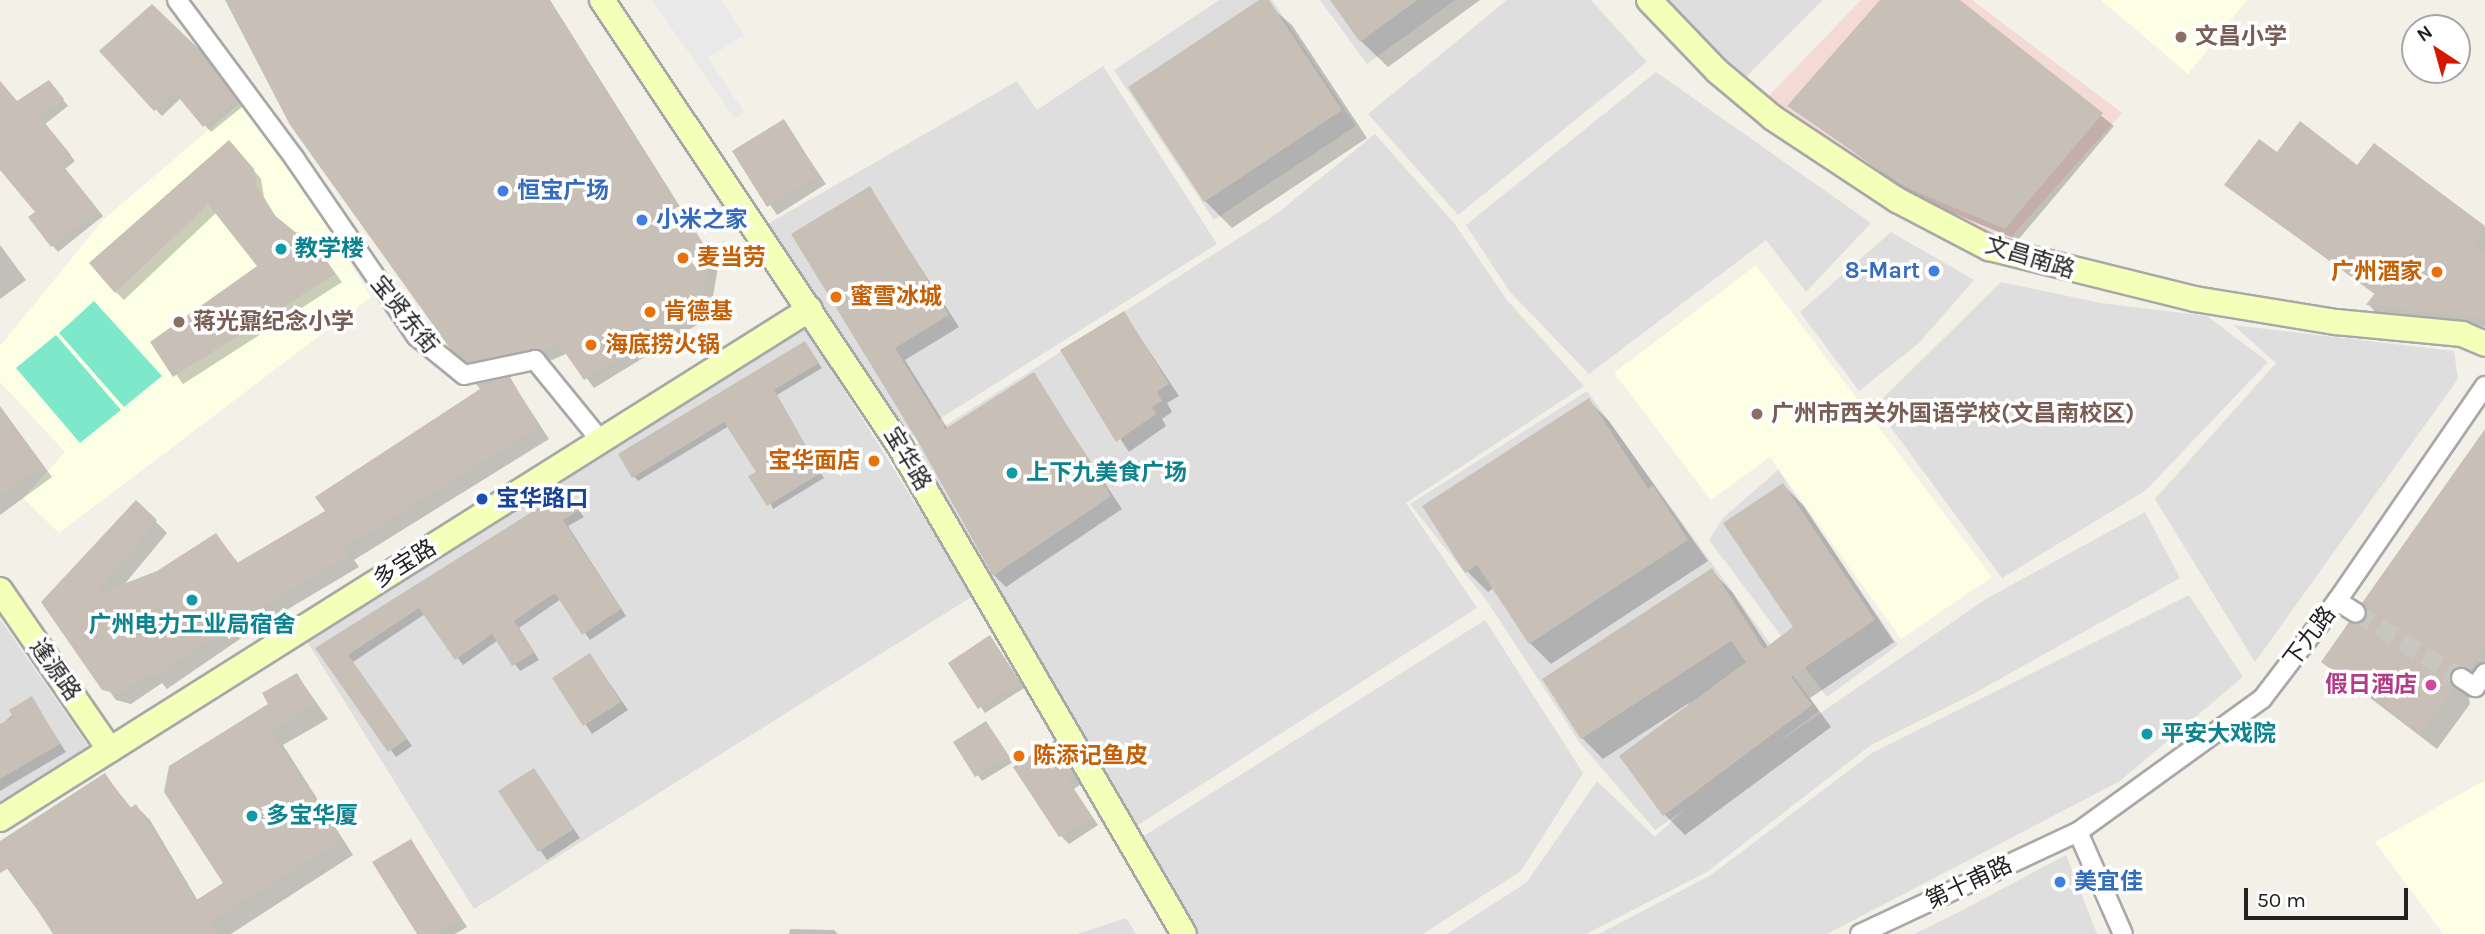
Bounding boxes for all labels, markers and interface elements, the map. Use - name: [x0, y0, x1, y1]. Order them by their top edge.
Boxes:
- north arrow: [2401, 14, 2471, 84]
- text: N: [2413, 21, 2437, 47]
- place label: 文昌小学: [2195, 23, 2287, 51]
- marker: 文昌小学: [2173, 29, 2189, 45]
- place label: 恒宝广场: [517, 177, 609, 205]
- marker: 恒宝广场: [495, 183, 511, 199]
- place label: 小米之家: [656, 206, 748, 234]
- marker: 小米之家: [634, 212, 650, 228]
- street label: 文昌南路: [1982, 231, 2078, 285]
- place label: 教学楼: [295, 235, 364, 263]
- marker: 教学楼: [273, 241, 289, 257]
- place label: 麦当劳: [697, 244, 766, 272]
- marker: 麦当劳: [675, 250, 691, 266]
- place label: 8-Mart: [1845, 257, 1920, 285]
- place label: 广州酒家: [2331, 258, 2423, 286]
- marker: 8-Mart: [1926, 263, 1942, 279]
- marker: 广州酒家: [2429, 264, 2445, 280]
- street label: 宝贤东街: [364, 271, 444, 359]
- place label: 蜜雪冰城: [850, 283, 942, 311]
- marker: 蜜雪冰城: [828, 289, 844, 305]
- place label: 肯德基: [664, 298, 733, 326]
- marker: 肯德基: [642, 304, 658, 320]
- place label: 蒋光鼐纪念小学: [193, 308, 354, 336]
- marker: 蒋光鼐纪念小学: [171, 314, 187, 330]
- place label: 海底捞火锅: [605, 331, 720, 359]
- marker: 海底捞火锅: [583, 337, 599, 353]
- place label: 广州市西关外国语学校(文昌南校区): [1771, 400, 2134, 428]
- marker: 广州市西关外国语学校(文昌南校区): [1749, 406, 1765, 422]
- street label: 宝华路: [877, 422, 937, 496]
- place label: 宝华面店: [768, 447, 860, 475]
- marker: 宝华面店: [866, 453, 882, 469]
- place label: 上下九美食广场: [1026, 459, 1187, 487]
- marker: 上下九美食广场: [1004, 465, 1020, 481]
- place label: 宝华路口: [496, 485, 588, 513]
- marker: 宝华路口: [474, 491, 490, 507]
- street label: 多宝路: [368, 534, 442, 594]
- marker: 广州电力工业局宿舍: [184, 592, 200, 608]
- street label: 下九路: [2278, 601, 2342, 673]
- place label: 广州电力工业局宿舍: [89, 611, 295, 639]
- street label: 逢源路: [24, 634, 86, 706]
- place label: 假日酒店: [2325, 671, 2417, 699]
- marker: 假日酒店: [2423, 677, 2439, 693]
- place label: 平安大戏院: [2161, 720, 2276, 748]
- marker: 平安大戏院: [2139, 726, 2155, 742]
- place label: 陈添记鱼皮: [1033, 742, 1148, 770]
- marker: 陈添记鱼皮: [1011, 748, 1027, 764]
- place label: 多宝华厦: [266, 802, 358, 830]
- marker: 多宝华厦: [244, 808, 260, 824]
- street label: 第十甫路: [1921, 851, 2017, 915]
- place label: 美宜佳: [2074, 868, 2143, 896]
- marker: 美宜佳: [2052, 874, 2068, 890]
- scale bar: [2247, 874, 2412, 918]
- text: 50 m: [2257, 888, 2306, 912]

